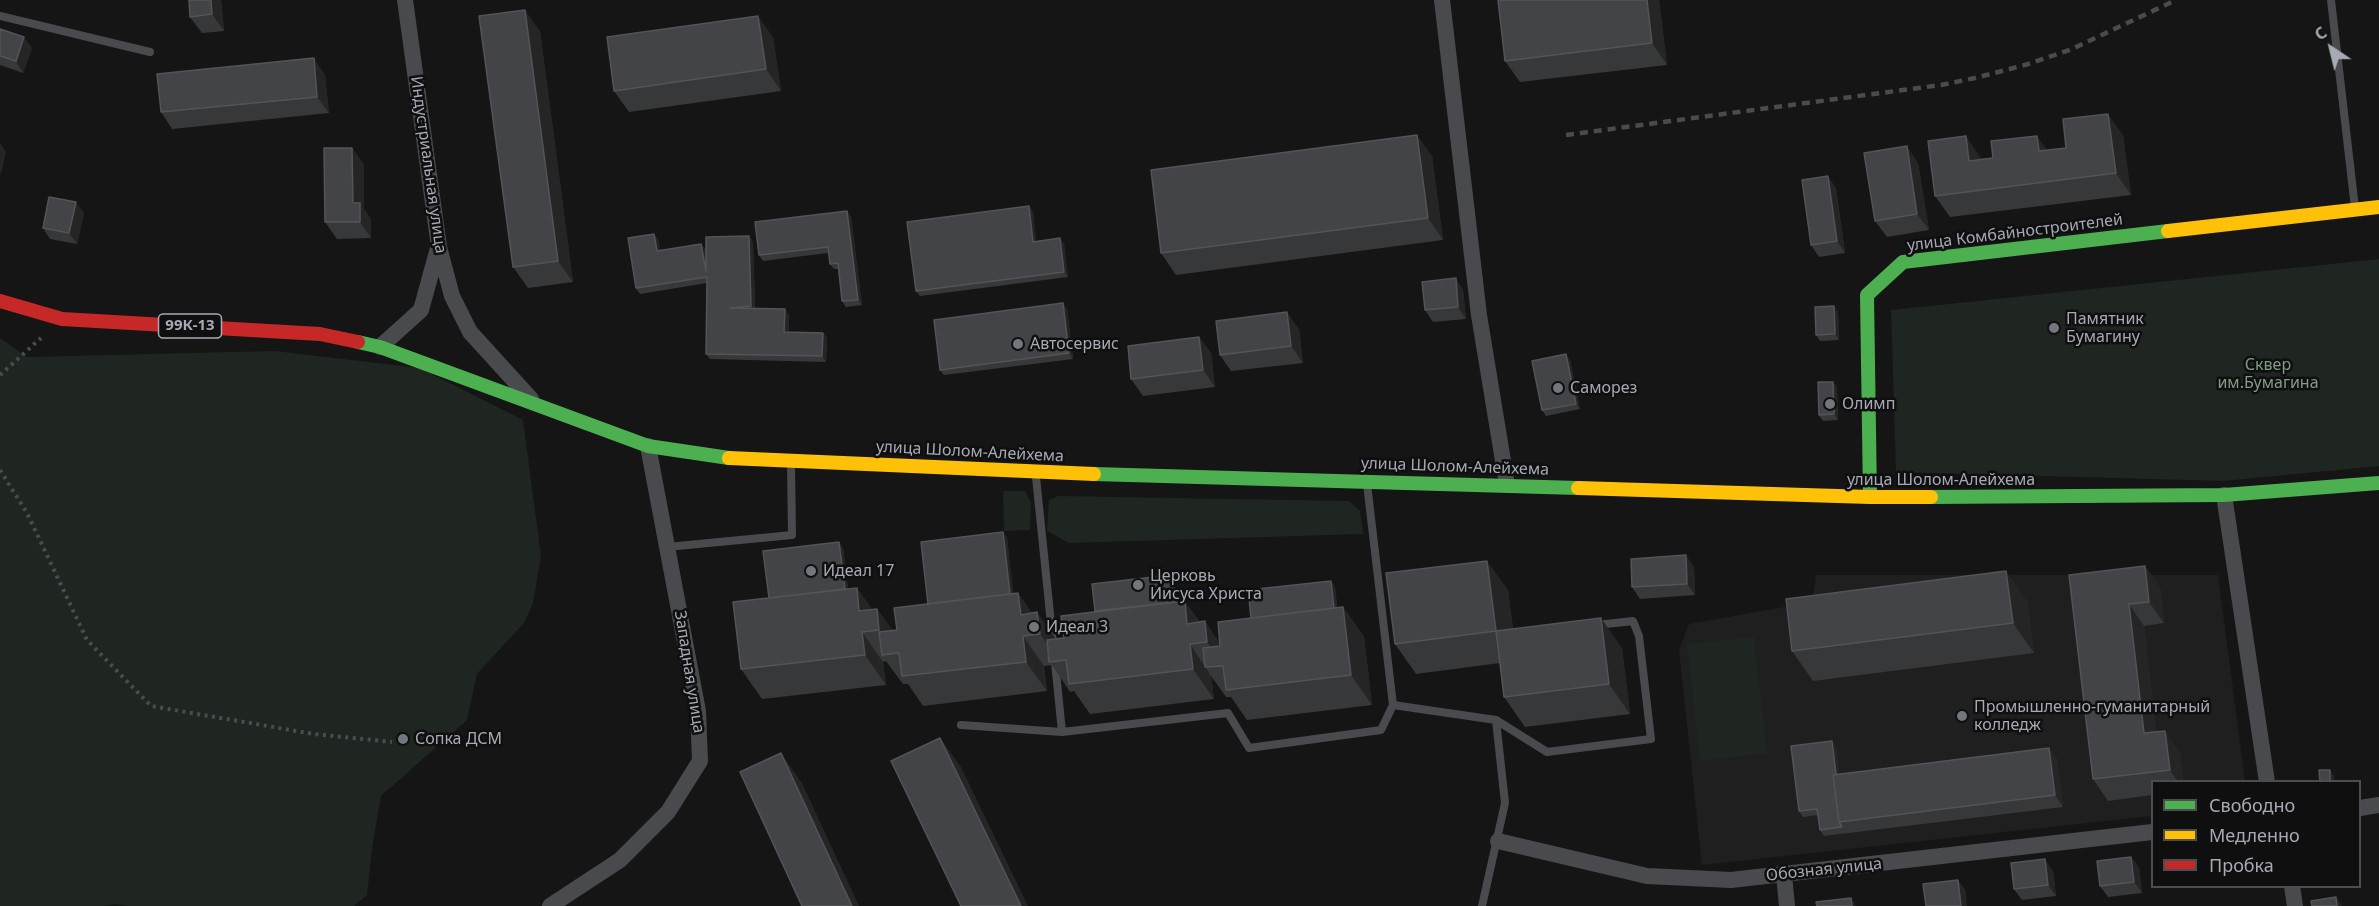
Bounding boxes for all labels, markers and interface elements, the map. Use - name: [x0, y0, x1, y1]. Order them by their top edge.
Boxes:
- north arrow: [2301, 18, 2361, 78]
- text: С: [2310, 21, 2331, 45]
- street label: Индустриальная улица: [406, 75, 450, 255]
- street label: улица Комбайностроителей: [1906, 210, 2124, 256]
- place label: Памятник Бумагину: [2066, 309, 2144, 347]
- road number: 99К-13: [158, 314, 222, 338]
- marker: Памятник Бумагину: [2047, 321, 2061, 335]
- place label: Автосервис: [1030, 334, 1119, 354]
- marker: Автосервис: [1011, 337, 1025, 351]
- park label: Сквер им.Бумагина: [2217, 355, 2319, 393]
- place label: Саморез: [1570, 378, 1637, 398]
- marker: Саморез: [1551, 381, 1565, 395]
- place label: Олимп: [1842, 394, 1895, 414]
- marker: Олимп: [1823, 397, 1837, 411]
- street label: улица Шолом-Алейхема: [876, 437, 1064, 467]
- street label: улица Шолом-Алейхема: [1361, 454, 1549, 480]
- street label: улица Шолом-Алейхема: [1847, 470, 2035, 490]
- place label: Идеал 17: [823, 561, 894, 581]
- marker: Идеал 17: [804, 564, 818, 578]
- place label: Церковь Иисуса Христа: [1150, 566, 1262, 604]
- marker: Церковь Иисуса Христа: [1131, 578, 1145, 592]
- street label: Западная улица: [670, 609, 708, 735]
- place label: Идеал 3: [1046, 617, 1108, 637]
- marker: Идеал 3: [1027, 620, 1041, 634]
- place label: Промышленно-гуманитарный колледж: [1974, 697, 2210, 735]
- marker: Промышленно-гуманитарный колледж: [1955, 709, 1969, 723]
- place label: Сопка ДСМ: [415, 729, 502, 749]
- marker: Сопка ДСМ: [396, 732, 410, 746]
- legend: [2151, 780, 2361, 888]
- text: Свободно: [2209, 793, 2295, 817]
- text: Медленно: [2209, 823, 2300, 847]
- text: Пробка: [2209, 853, 2274, 877]
- street label: Обозная улица: [1765, 854, 1883, 886]

